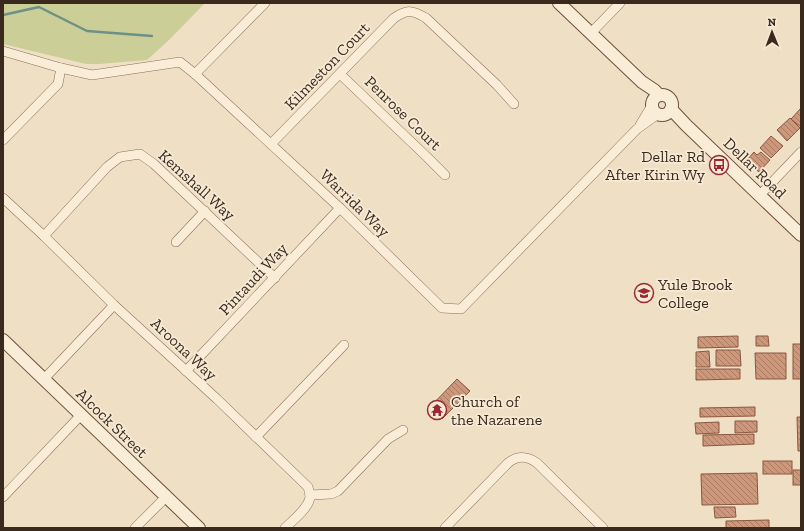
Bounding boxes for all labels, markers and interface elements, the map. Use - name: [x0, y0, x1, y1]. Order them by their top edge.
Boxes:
- north arrow: [752, 12, 792, 52]
- text: N: [768, 16, 777, 29]
- street label: Kilmeston Court: [280, 18, 374, 114]
- street label: Penrose Court: [361, 72, 445, 154]
- street label: Dellar Road: [720, 134, 790, 203]
- street label: Kemshall Way: [155, 146, 240, 225]
- place label: Dellar Rd After Kirin Wy: [605, 147, 706, 184]
- bus stop icon: Dellar Rd After Kirin Wy: [708, 154, 730, 176]
- street label: Warrida Way: [316, 165, 394, 241]
- street label: Pintaudi Way: [215, 238, 292, 319]
- place label: Yule Brook College: [657, 275, 733, 312]
- school or university icon: Yule Brook College: [633, 282, 655, 304]
- street label: Aroona Way: [147, 314, 222, 385]
- street label: Alcock Street: [72, 384, 152, 462]
- place label: Church of the Nazarene: [451, 392, 542, 429]
- temple icon: Church of the Nazarene: [426, 399, 448, 421]

